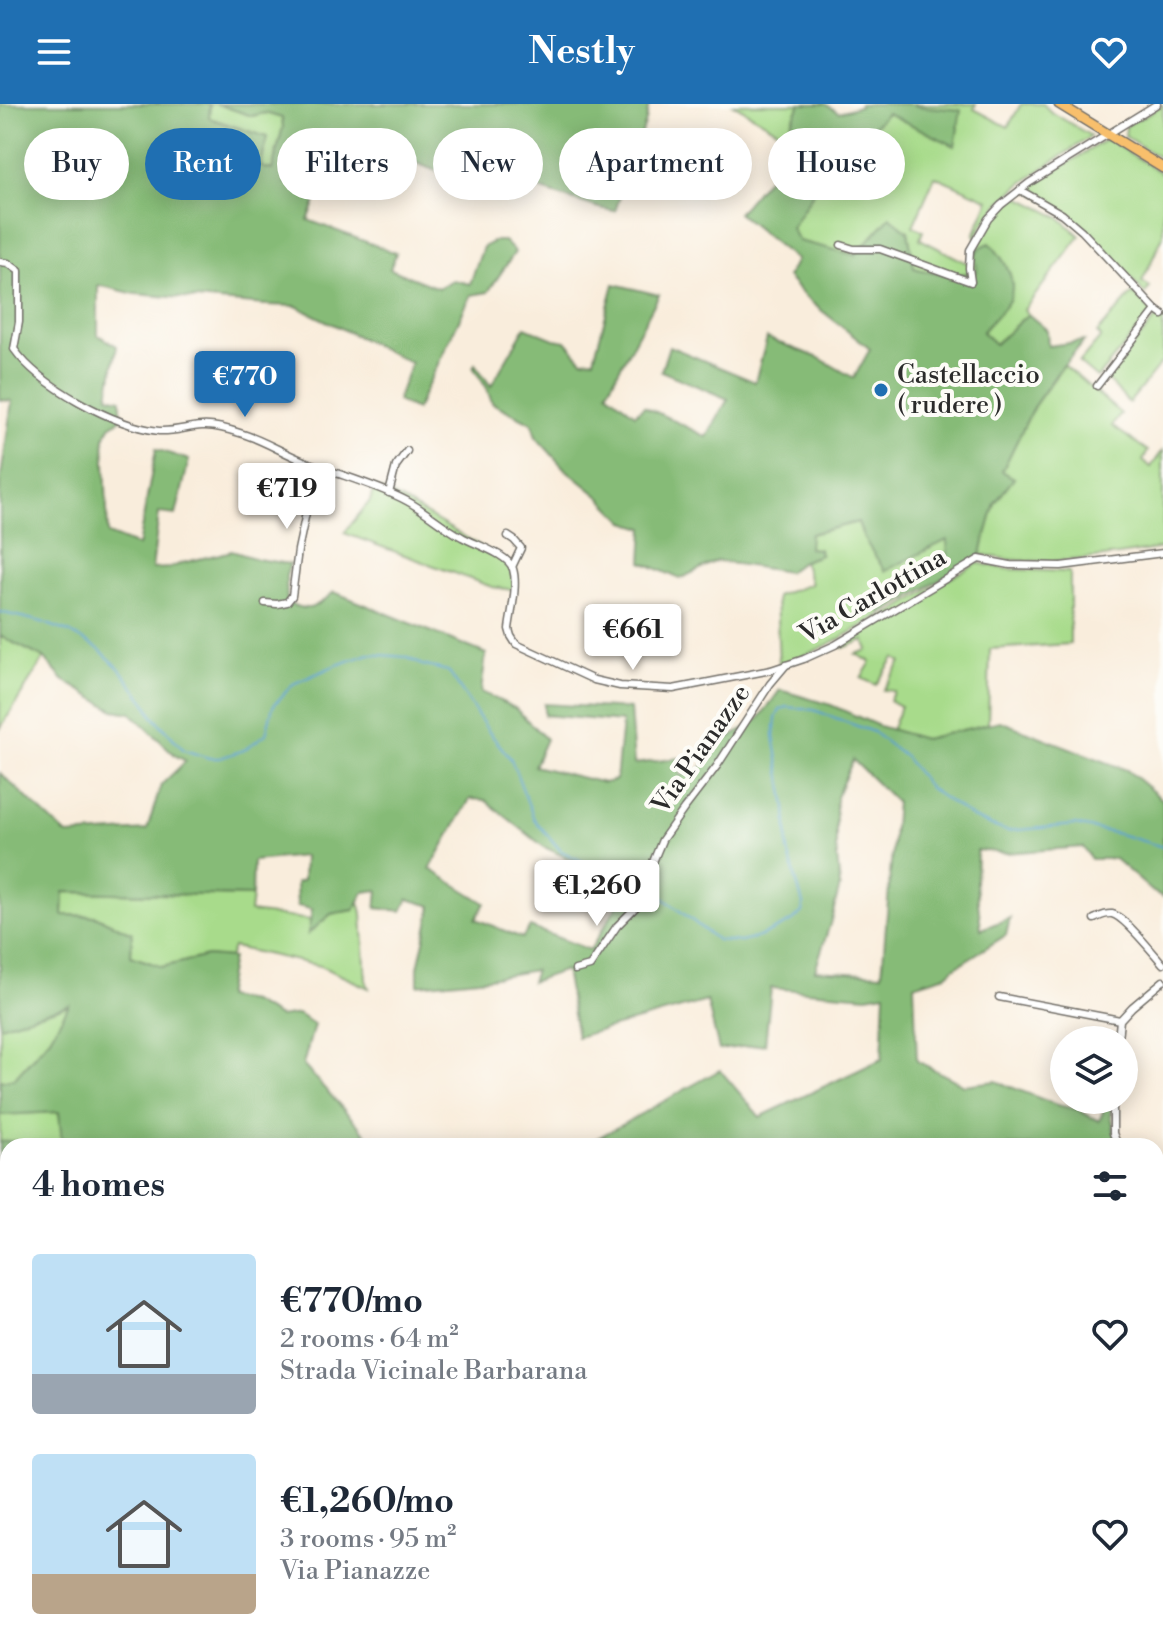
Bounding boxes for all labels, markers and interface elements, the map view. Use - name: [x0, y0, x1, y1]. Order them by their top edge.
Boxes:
- icon: menu: [32, 30, 76, 74]
- text: Nestly: [528, 30, 635, 75]
- icon: heart: [1087, 30, 1131, 74]
- chip: Buy: [24, 128, 129, 200]
- chip: Rent: [145, 128, 261, 200]
- chip: Filters: [277, 128, 417, 200]
- chip: New: [433, 128, 543, 200]
- chip: Apartment: [559, 128, 752, 200]
- chip: House: [768, 128, 905, 200]
- pin: €770: [198, 351, 292, 419]
- place label: Castellaccio ( rudere ): [897, 359, 1040, 421]
- text: €770: [212, 361, 278, 393]
- marker: Castellaccio ( rudere ): [872, 381, 890, 399]
- pin: €719: [240, 463, 334, 531]
- text: €719: [256, 473, 318, 505]
- street label: Via Carlottina: [793, 541, 953, 651]
- pin: €661: [586, 604, 680, 672]
- text: €661: [602, 614, 664, 646]
- street label: Via Pianazze: [644, 678, 757, 821]
- pin: €1,260: [532, 860, 662, 928]
- text: €1,260: [552, 870, 642, 902]
- map controls: [1050, 1026, 1138, 1114]
- button: layers: [1050, 1026, 1138, 1114]
- icon: filters: [1088, 1164, 1132, 1208]
- text: 4 homes: [32, 1165, 165, 1207]
- text: €770/mo: [280, 1281, 423, 1323]
- icon: home: [96, 1286, 192, 1382]
- icon: heart: [1088, 1312, 1132, 1356]
- text: 2 rooms · 64 m²: [280, 1323, 459, 1355]
- text: Strada Vicinale Barbarana: [280, 1355, 587, 1387]
- text: €1,260/mo: [280, 1481, 454, 1523]
- icon: home: [96, 1486, 192, 1582]
- icon: heart: [1088, 1512, 1132, 1556]
- text: 3 rooms · 95 m²: [280, 1523, 456, 1555]
- text: Via Pianazze: [280, 1555, 430, 1587]

